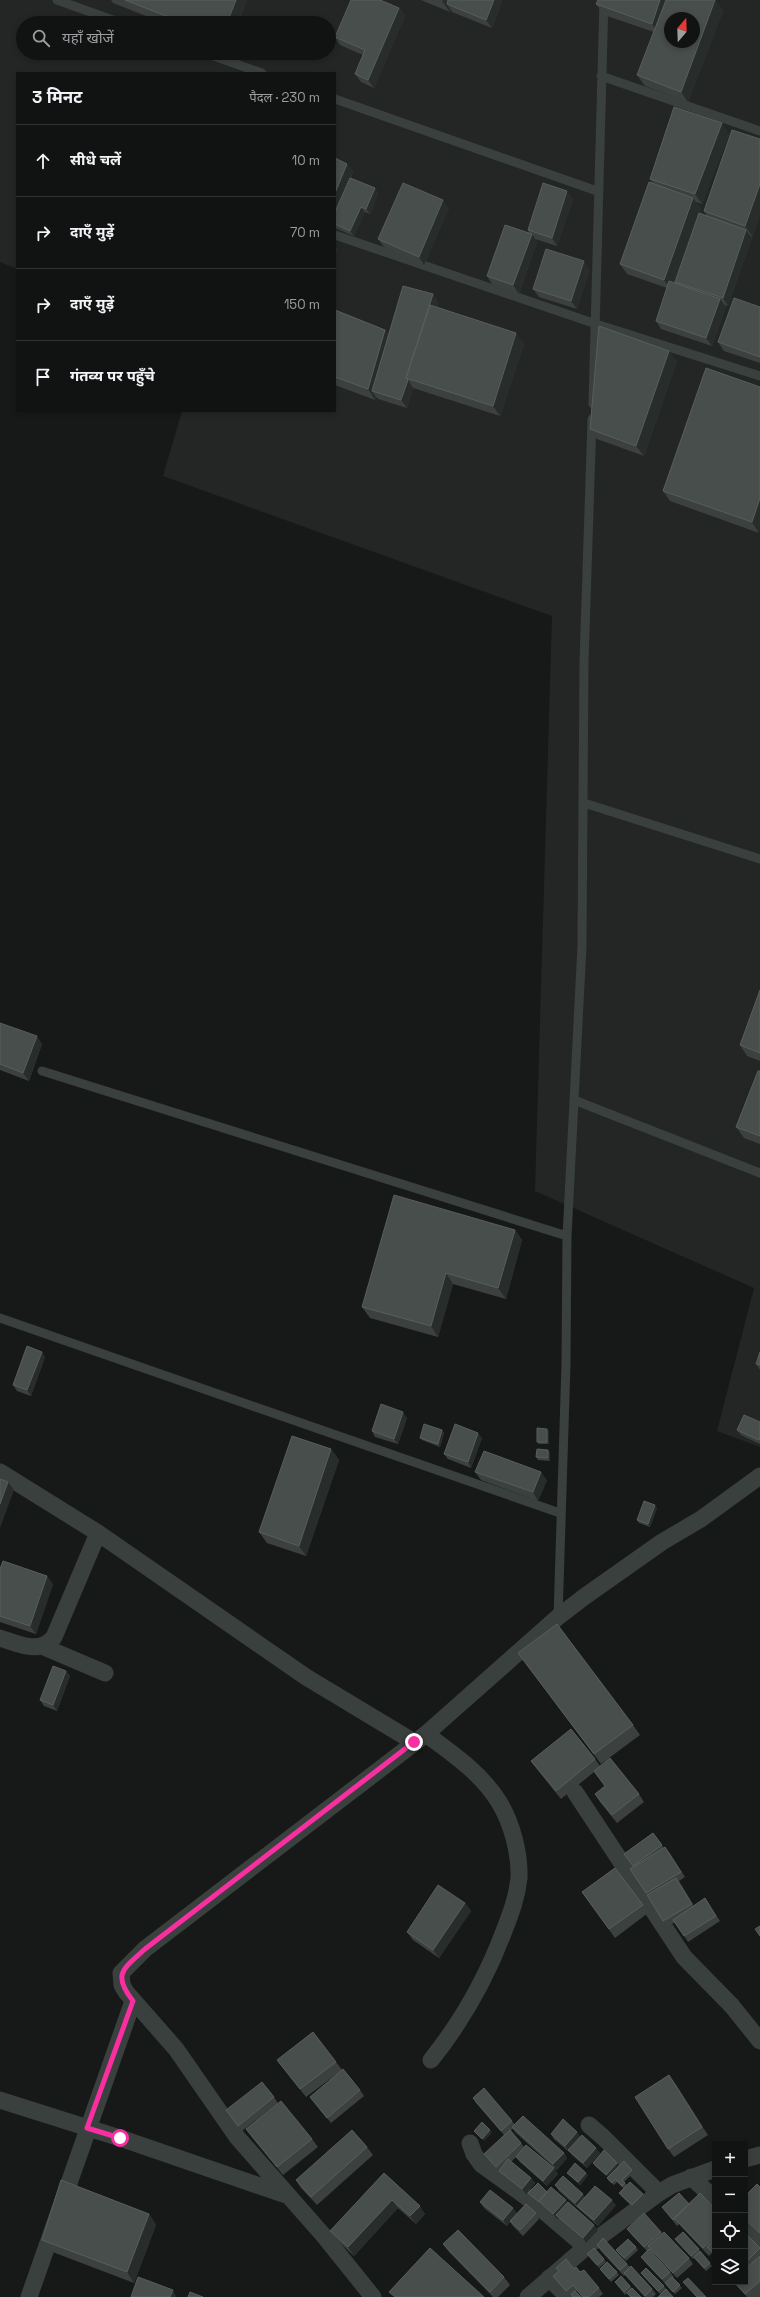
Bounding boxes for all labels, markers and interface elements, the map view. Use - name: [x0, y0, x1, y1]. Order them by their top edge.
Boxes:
- north arrow: [664, 12, 700, 48]
- search box: [16, 16, 336, 60]
- icon: search: [30, 27, 52, 49]
- text: यहाँ खोजें: [62, 28, 114, 47]
- text: 3 मिनट: [32, 86, 82, 108]
- text: पैदल · 230 m: [249, 89, 320, 106]
- icon: ahead: [32, 150, 54, 172]
- text: सीधे चलें: [70, 150, 121, 169]
- text: 10 m: [292, 152, 320, 169]
- icon: right: [32, 222, 54, 244]
- text: दाएँ मुड़ें: [70, 222, 114, 241]
- text: 70 m: [290, 224, 320, 241]
- icon: right: [32, 294, 54, 316]
- text: दाएँ मुड़ें: [70, 294, 114, 313]
- text: 150 m: [284, 296, 320, 313]
- icon: arrive: [32, 366, 54, 388]
- text: गंतव्य पर पहुँचे: [70, 366, 155, 385]
- route end: [405, 1733, 423, 1751]
- route start: [111, 2129, 129, 2147]
- map controls: [712, 2141, 748, 2285]
- button: +: [712, 2141, 748, 2177]
- button: −: [712, 2177, 748, 2213]
- button: locate: [712, 2213, 748, 2249]
- button: layers: [712, 2249, 748, 2285]

